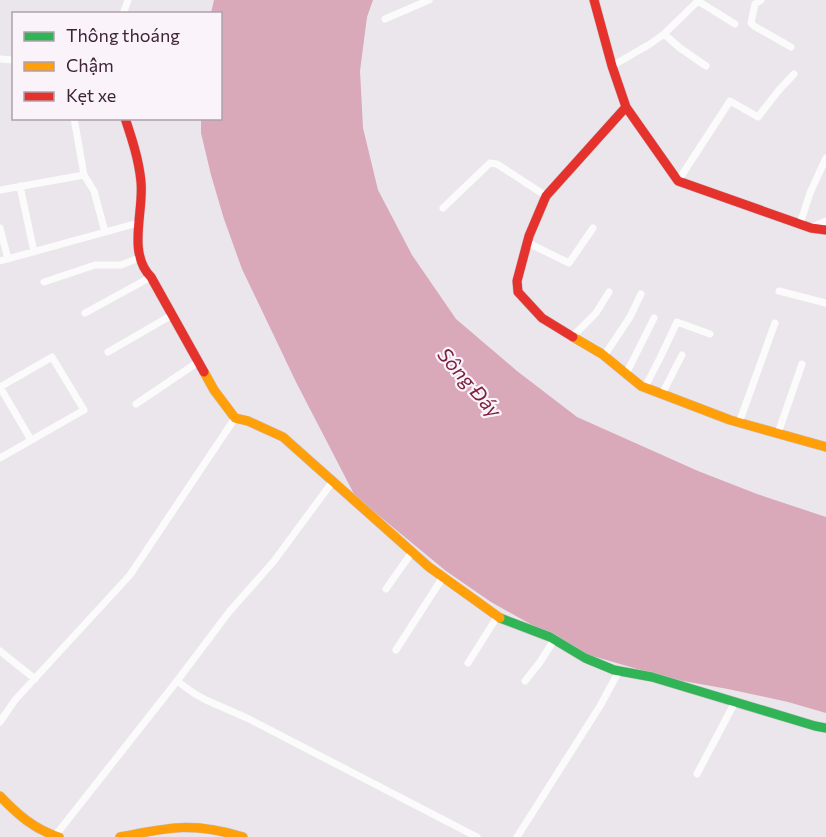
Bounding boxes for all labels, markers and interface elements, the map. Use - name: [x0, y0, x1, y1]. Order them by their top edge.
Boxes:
- legend: [12, 12, 222, 120]
- text: Thông thoáng: [66, 24, 180, 46]
- text: Chậm: [66, 54, 114, 76]
- text: Kẹt xe: [66, 84, 116, 106]
- water label: Sông Đáy: [433, 342, 507, 422]

